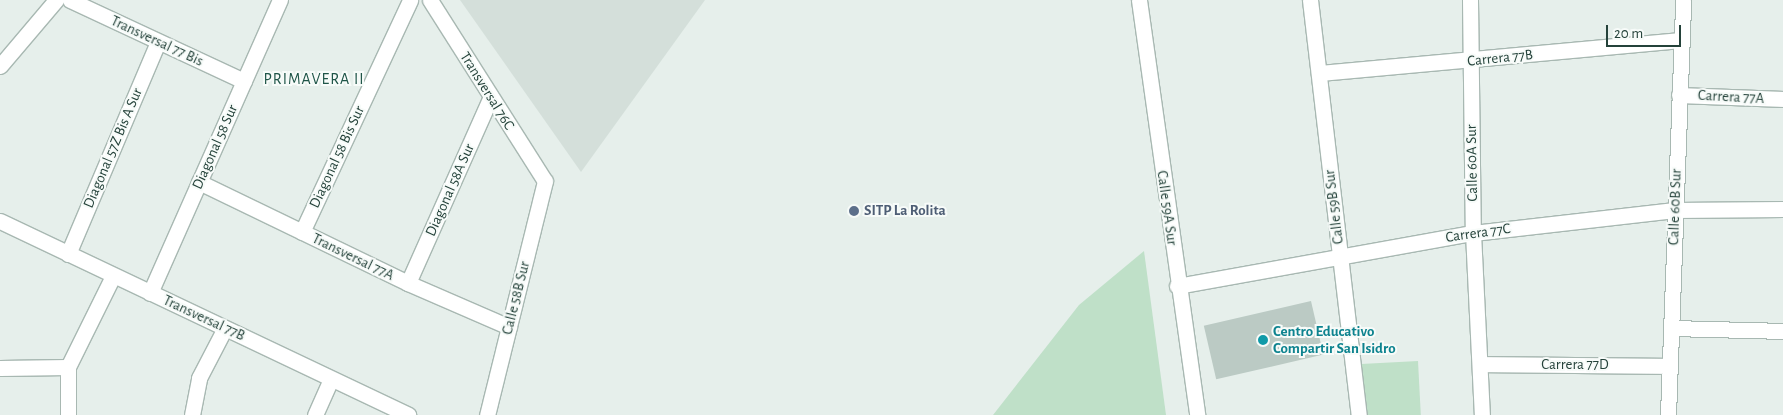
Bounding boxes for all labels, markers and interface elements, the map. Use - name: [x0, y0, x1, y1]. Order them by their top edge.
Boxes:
- street label: Transversal 77 Bis: [108, 12, 206, 70]
- scale bar: [1608, 15, 1683, 47]
- text: 20 m: [1614, 26, 1643, 41]
- street label: Carrera 77B: [1466, 46, 1534, 70]
- street label: Transversal 76C: [456, 49, 518, 133]
- district label: PRIMAVERA II: [262, 69, 366, 89]
- street label: Diagonal 57Z Bis A Sur: [80, 85, 146, 211]
- street label: Carrera 77A: [1697, 86, 1765, 108]
- street label: Diagonal 58 Sur: [188, 102, 242, 192]
- street label: Diagonal 58 Bis Sur: [305, 103, 369, 211]
- street label: Calle 60A Sur: [1462, 124, 1482, 202]
- street label: Diagonal 58A Sur: [422, 141, 478, 239]
- street label: Calle 60B Sur: [1665, 168, 1685, 246]
- street label: Calle 59A Sur: [1153, 169, 1181, 247]
- street label: Calle 59B Sur: [1321, 169, 1347, 245]
- place label: SITP La Rolita: [864, 202, 946, 220]
- marker: SITP La Rolita: [848, 205, 860, 217]
- street label: Carrera 77C: [1444, 220, 1512, 246]
- street label: Transversal 77A: [309, 229, 397, 285]
- street label: Calle 58B Sur: [498, 260, 534, 336]
- street label: Transversal 77B: [160, 291, 248, 345]
- place label: Centro Educativo Compartir San Isidro: [1273, 322, 1396, 357]
- marker: Centro Educativo Compartir San Isidro: [1257, 334, 1269, 346]
- street label: Carrera 77D: [1541, 356, 1609, 374]

